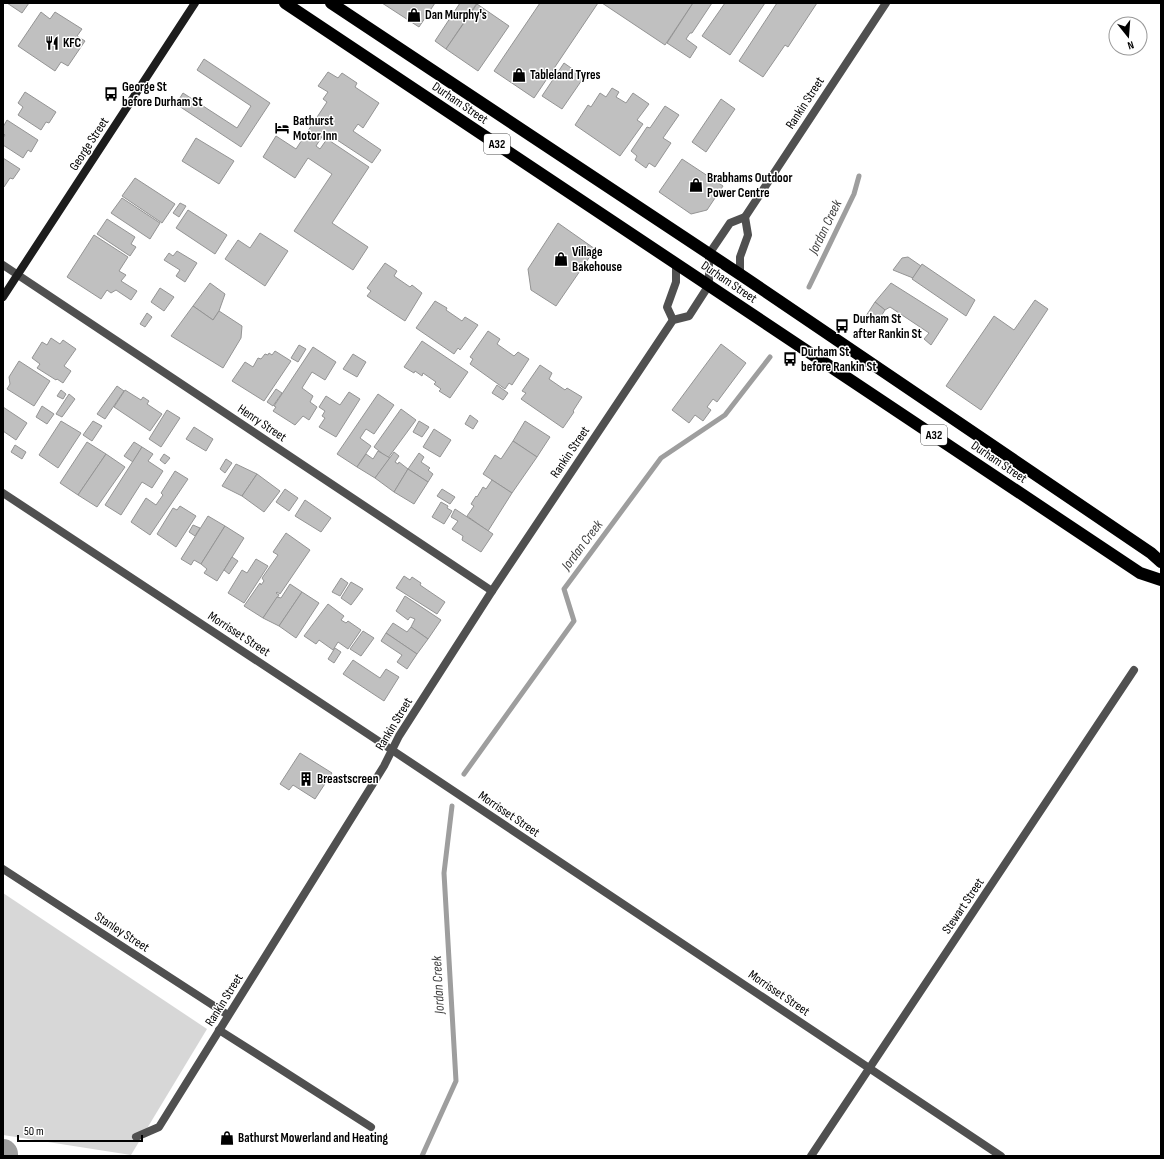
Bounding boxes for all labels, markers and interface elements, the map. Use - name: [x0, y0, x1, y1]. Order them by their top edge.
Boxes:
- shop icon: Dan Murphy's: [406, 7, 422, 23]
- place label: Dan Murphy's: [425, 7, 487, 23]
- north arrow: [1108, 16, 1148, 56]
- restaurant icon: KFC: [44, 35, 60, 51]
- place label: KFC: [63, 35, 82, 51]
- text: N: [1126, 38, 1135, 52]
- shop icon: Tableland Tyres: [511, 67, 527, 83]
- place label: Tableland Tyres: [530, 67, 601, 83]
- street label: Rankin Street: [782, 74, 828, 132]
- street label: Durham Street: [429, 78, 491, 128]
- place label: George St before Durham St: [122, 79, 203, 110]
- bus stop icon: George St before Durham St: [103, 86, 119, 102]
- place label: Bathurst Motor Inn: [293, 113, 337, 144]
- street label: George Street: [66, 114, 112, 174]
- hotel icon: Bathurst Motor Inn: [274, 120, 290, 136]
- road number: A32: [484, 134, 510, 154]
- place label: Brabhams Outdoor Power Centre: [707, 170, 792, 201]
- shop icon: Brabhams Outdoor Power Centre: [688, 177, 704, 193]
- water label: Jordan Creek: [804, 196, 846, 258]
- place label: Village Bakehouse: [572, 244, 622, 275]
- shop icon: Village Bakehouse: [553, 251, 569, 267]
- street label: Durham Street: [698, 257, 760, 307]
- place label: Durham St after Rankin St: [853, 311, 922, 342]
- bus stop icon: Durham St after Rankin St: [834, 318, 850, 334]
- place label: Durham St before Rankin St: [801, 344, 877, 375]
- bus stop icon: Durham St before Rankin St: [782, 351, 798, 367]
- street label: Henry Street: [234, 401, 290, 445]
- street label: Rankin Street: [547, 423, 593, 481]
- road number: A32: [921, 425, 947, 445]
- street label: Durham Street: [968, 437, 1030, 487]
- water label: Jordan Creek: [557, 516, 607, 574]
- street label: Morrisset Street: [205, 608, 273, 660]
- street label: Rankin Street: [372, 695, 416, 753]
- building icon: Breastscreen: [298, 771, 314, 787]
- place label: Breastscreen: [317, 771, 379, 787]
- street label: Morrisset Street: [475, 788, 543, 840]
- street label: Stewart Street: [938, 875, 988, 937]
- street label: Stanley Street: [92, 908, 152, 956]
- water label: Jordan Creek: [428, 955, 448, 1015]
- street label: Morrisset Street: [745, 967, 813, 1019]
- street label: Rankin Street: [202, 971, 246, 1029]
- scale bar: [18, 1117, 142, 1143]
- text: 50 m: [24, 1124, 44, 1139]
- shop icon: Bathurst Mowerland and Heating: [219, 1130, 235, 1146]
- place label: Bathurst Mowerland and Heating: [238, 1130, 388, 1146]

